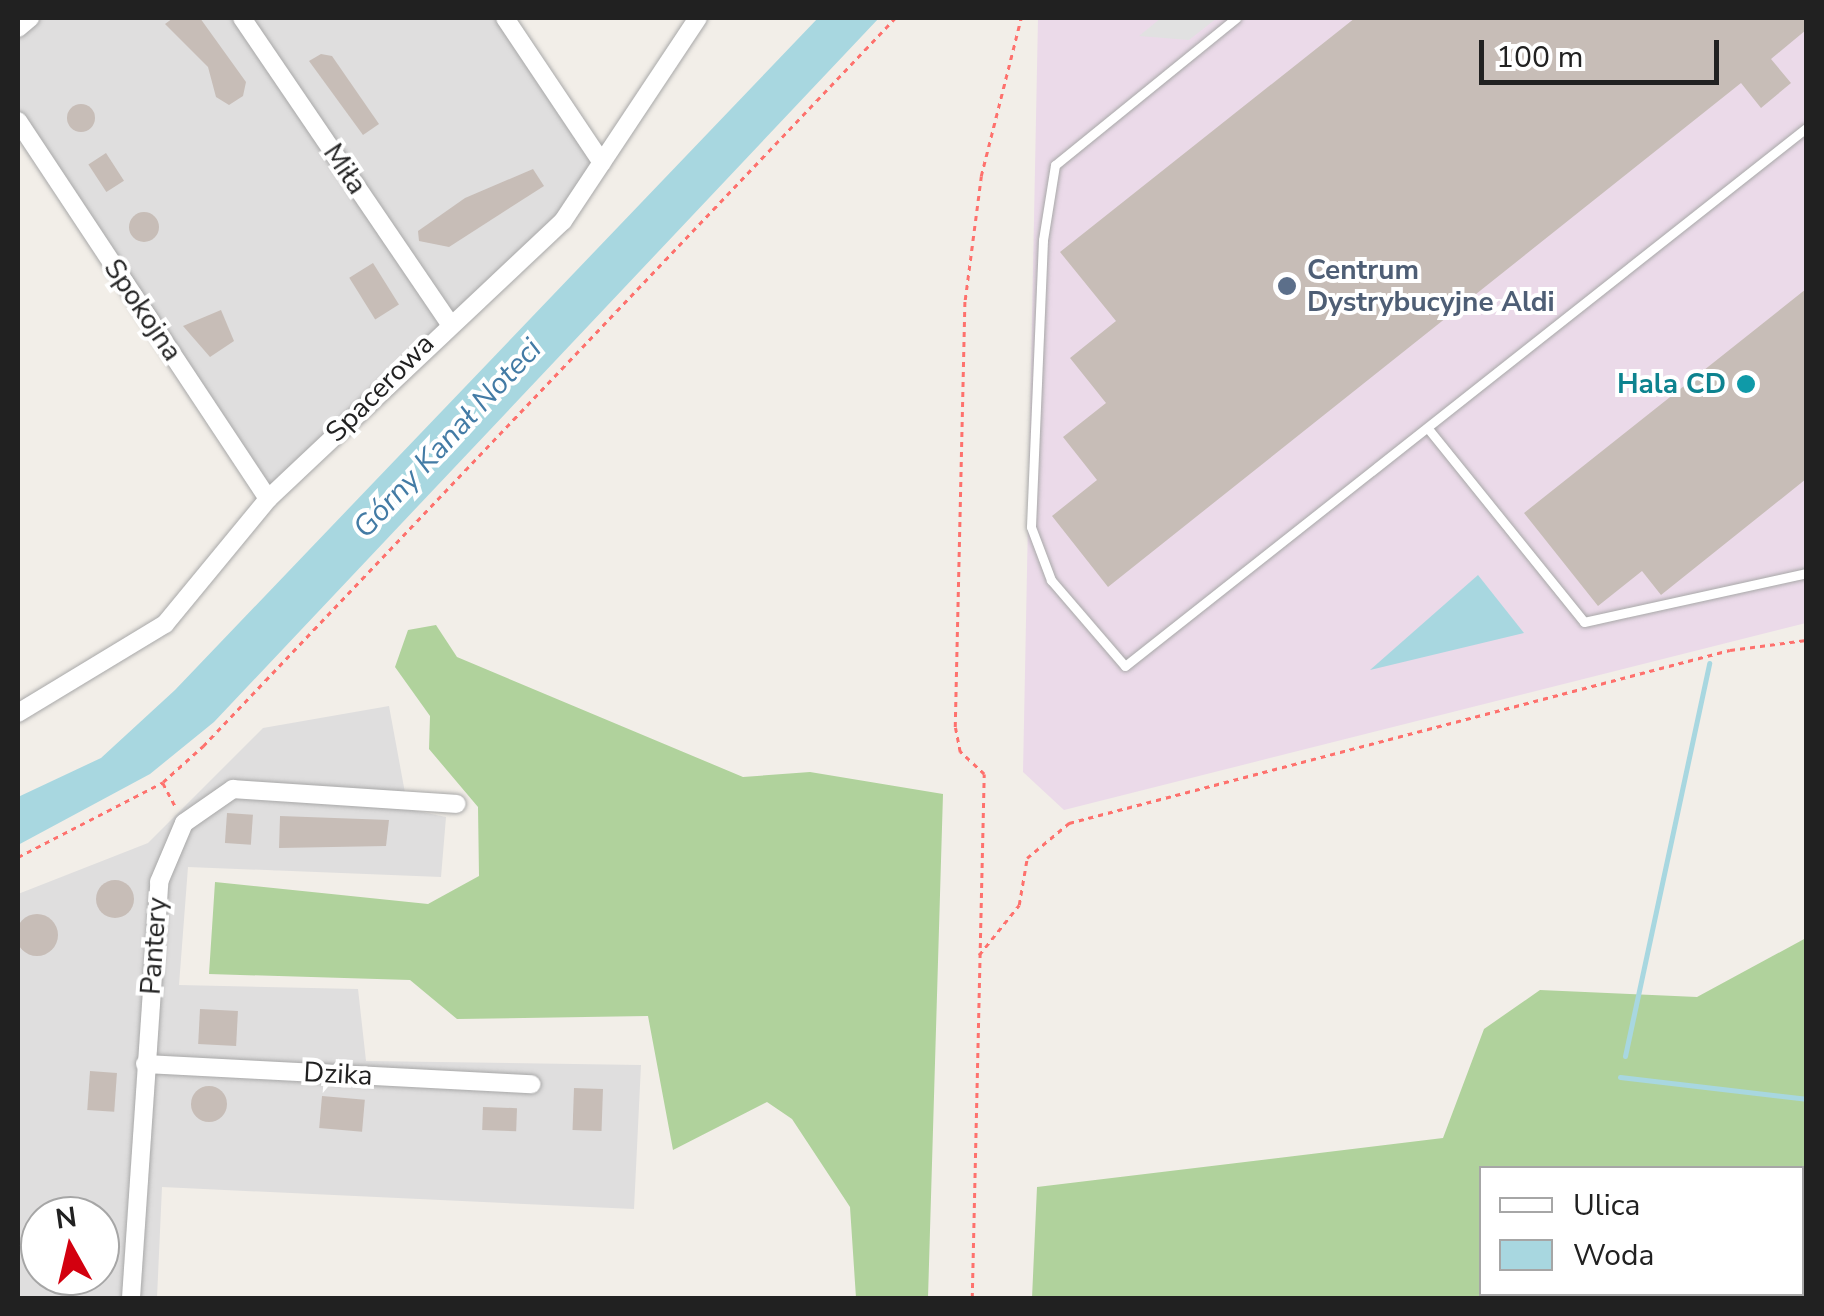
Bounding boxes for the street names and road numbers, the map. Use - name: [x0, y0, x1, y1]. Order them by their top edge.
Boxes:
- street label: Miła: [316, 137, 374, 201]
- street label: Spokojna: [97, 253, 189, 367]
- street label: Spacerowa: [319, 327, 441, 449]
- street label: Pantery: [134, 896, 174, 996]
- street label: Dzika: [303, 1055, 373, 1093]

